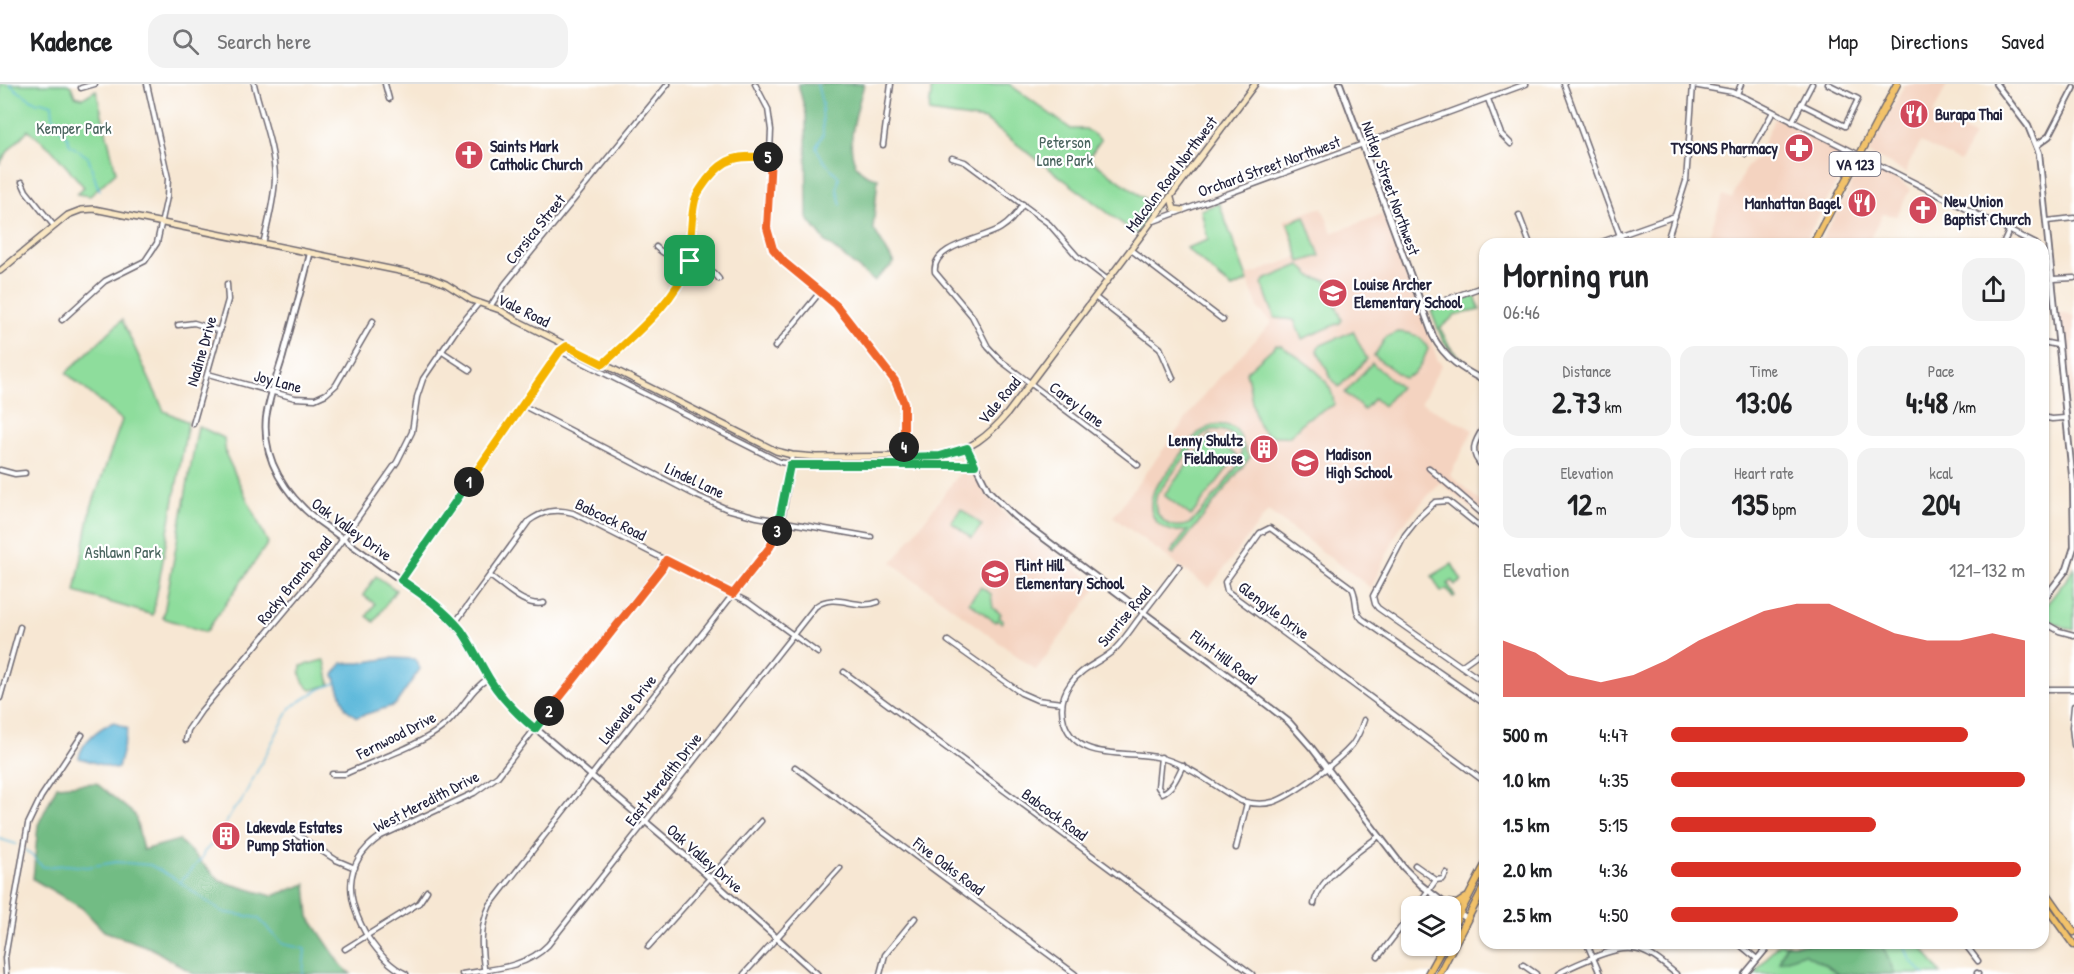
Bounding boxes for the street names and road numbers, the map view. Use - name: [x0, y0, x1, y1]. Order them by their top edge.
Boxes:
- street label: Malcolm Road Northwest: [1120, 111, 1222, 237]
- street label: Nutley Street Northwest: [1357, 118, 1426, 259]
- street label: Orchard Street Northwest: [1195, 130, 1344, 202]
- road number: VA 123: [1830, 152, 1880, 176]
- street label: Corsica Street: [500, 189, 570, 269]
- street label: Vale Road: [494, 288, 554, 332]
- street label: Nadine Drive: [181, 313, 222, 389]
- street label: Joy Lane: [252, 364, 305, 398]
- street label: Vale Road: [973, 372, 1025, 428]
- street label: Carey Lane: [1045, 376, 1110, 432]
- street label: Lindel Lane: [662, 457, 729, 504]
- street label: Oak Valley Drive: [307, 492, 397, 566]
- street label: Babcock Road: [572, 492, 650, 546]
- street label: Rocky Branch Road: [252, 531, 336, 629]
- street label: Glengyle Drive: [1234, 576, 1315, 644]
- street label: Sunrise Road: [1092, 581, 1156, 651]
- street label: Flint Hill Road: [1185, 624, 1262, 689]
- street label: Lakevale Drive: [593, 669, 661, 748]
- street label: Fernwood Drive: [352, 705, 440, 765]
- street label: East Meredith Drive: [620, 727, 707, 830]
- street label: West Meredith Drive: [369, 765, 483, 837]
- street label: Babcock Road: [1018, 783, 1092, 845]
- street label: Oak Valley Drive: [662, 819, 748, 898]
- street label: Five Oaks Road: [908, 831, 989, 900]

